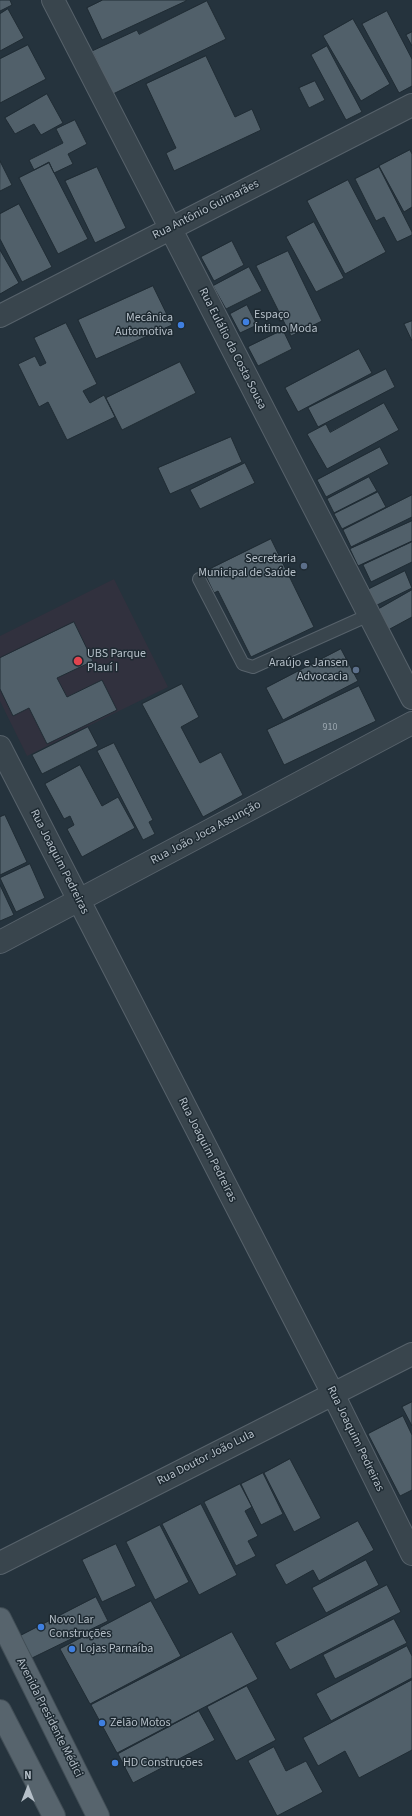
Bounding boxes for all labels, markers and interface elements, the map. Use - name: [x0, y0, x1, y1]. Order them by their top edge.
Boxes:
- street label: Rua Antônio Guimarães: [150, 177, 262, 243]
- street label: Rua Eulálio da Costa Sousa: [195, 286, 269, 412]
- place label: Espaço Íntimo Moda: [254, 308, 318, 336]
- place label: Mecânica Automotiva: [115, 311, 173, 339]
- marker: Espaço Íntimo Moda: [241, 317, 251, 327]
- marker: Mecânica Automotiva: [176, 320, 186, 330]
- place label: Secretaria Municipal de Saúde: [198, 552, 296, 580]
- marker: Secretaria Municipal de Saúde: [299, 561, 309, 571]
- place label: UBS Parque PIauí I: [87, 647, 146, 675]
- marker: UBS Parque PIauí I: [72, 655, 84, 667]
- place label: Araújo e Jansen Advocacia: [269, 656, 348, 684]
- marker: Araújo e Jansen Advocacia: [351, 665, 361, 675]
- house number: 910: [323, 722, 337, 734]
- street label: Rua João Joca Assunção: [148, 798, 264, 868]
- street label: Rua Joaquim Pedreiras: [26, 807, 92, 917]
- street label: Rua Joaquim Pedreiras: [174, 1095, 240, 1205]
- street label: Rua Joaquim Pedreiras: [323, 1384, 387, 1494]
- street label: Rua Doutor João Lula: [155, 1427, 257, 1489]
- place label: Novo Lar Construções: [49, 1613, 111, 1641]
- marker: Novo Lar Construções: [36, 1622, 46, 1632]
- place label: Lojas Parnaíba: [80, 1642, 153, 1656]
- marker: Lojas Parnaíba: [67, 1644, 77, 1654]
- street label: Avenida Presidente Médici: [13, 1656, 85, 1780]
- place label: Zelão Motos: [110, 1716, 171, 1730]
- marker: Zelão Motos: [97, 1718, 107, 1728]
- place label: HD Construções: [123, 1756, 203, 1770]
- marker: HD Construções: [110, 1758, 120, 1768]
- north arrow: [8, 1768, 48, 1808]
- text: N: [24, 1768, 32, 1783]

